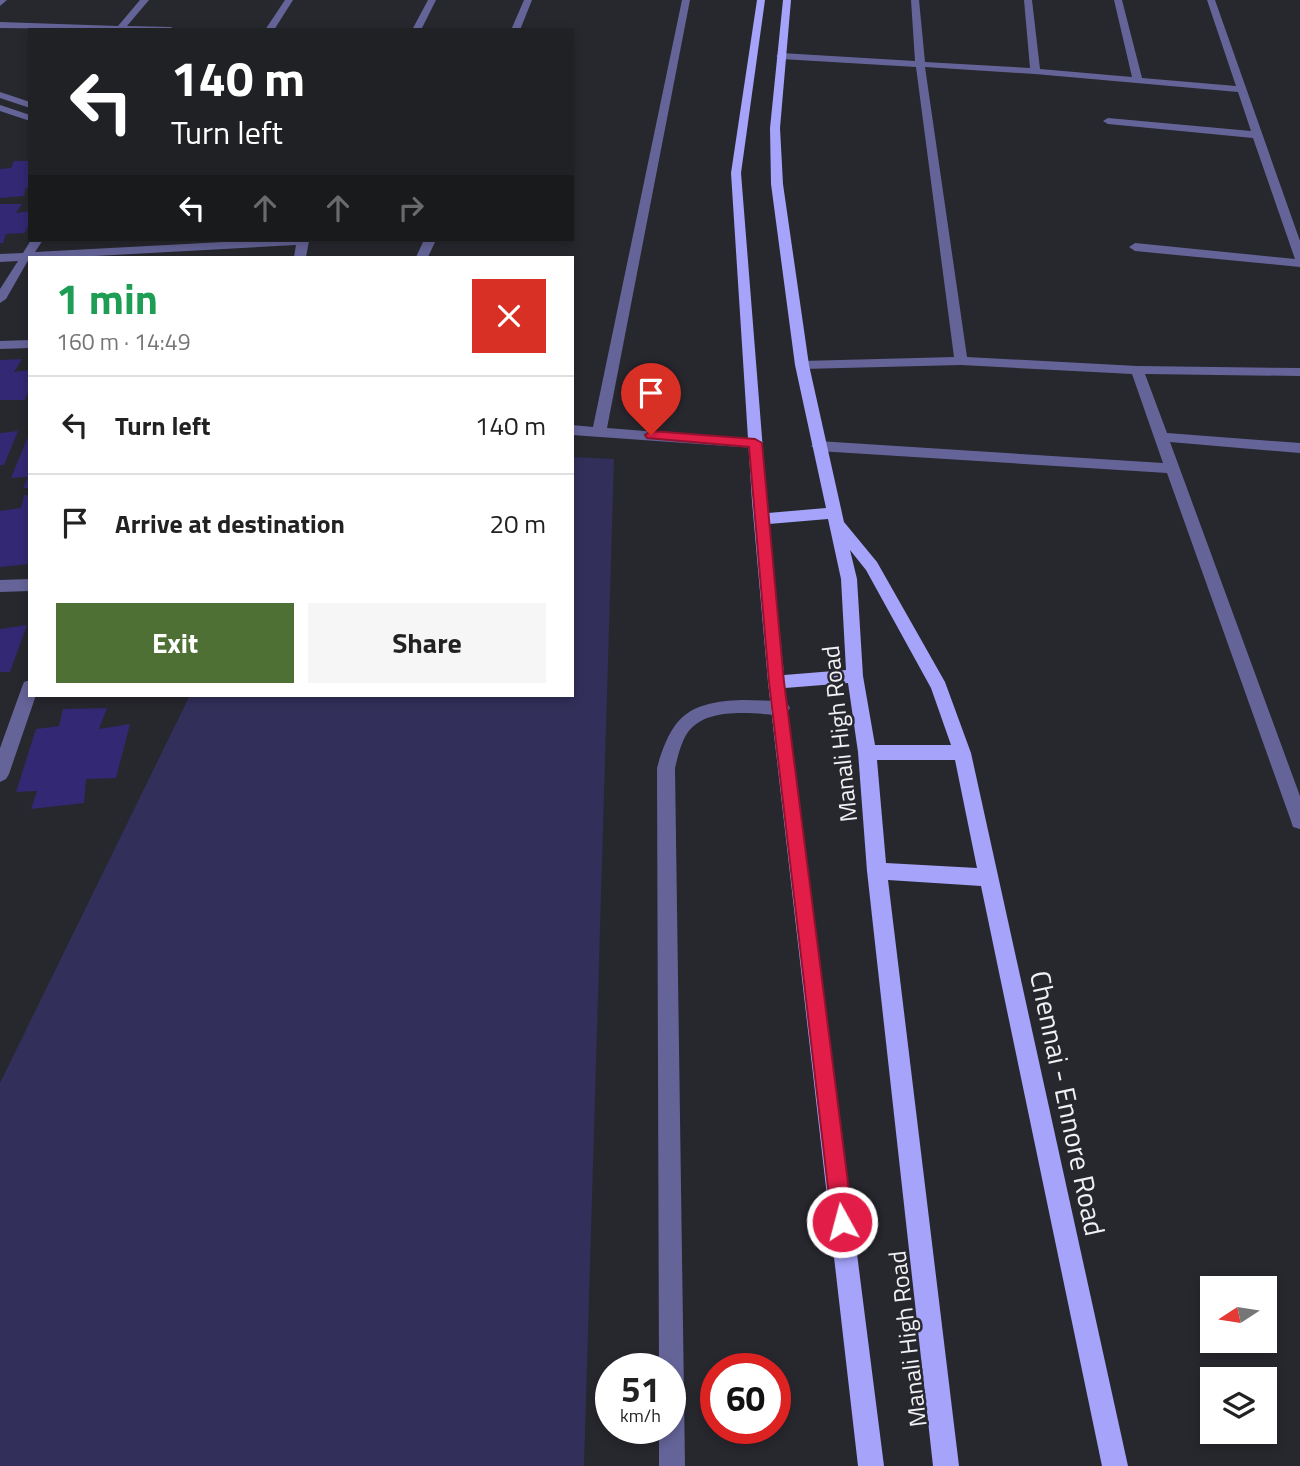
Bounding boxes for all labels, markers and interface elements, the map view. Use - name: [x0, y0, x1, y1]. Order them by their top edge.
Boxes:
- text: 140 m: [171, 40, 305, 115]
- icon: left: [56, 56, 147, 147]
- text: Turn left: [171, 108, 283, 156]
- icon: left: [173, 189, 211, 227]
- icon: ahead: [246, 189, 284, 227]
- icon: ahead: [319, 189, 357, 227]
- icon: right: [392, 189, 430, 227]
- text: 1 min: [56, 266, 158, 330]
- button: close: [472, 279, 546, 353]
- text: 160 m · 14:49: [56, 324, 191, 359]
- pin: [621, 363, 681, 435]
- icon: arrive: [632, 374, 670, 412]
- icon: left: [56, 406, 94, 444]
- text: Turn left: [115, 406, 210, 445]
- text: 140 m: [475, 406, 546, 445]
- icon: arrive: [56, 504, 94, 542]
- text: Arrive at destination: [115, 504, 345, 543]
- text: 20 m: [489, 504, 546, 543]
- button: Exit: [56, 603, 294, 683]
- button: Share: [308, 603, 546, 683]
- street label: Manali High Road: [812, 644, 866, 824]
- street label: Chennai - Ennore Road: [1019, 967, 1117, 1239]
- position arrow: [805, 1185, 879, 1259]
- street label: Manali High Road: [878, 1249, 936, 1429]
- north arrow: [1200, 1276, 1278, 1353]
- map controls: [1200, 1276, 1277, 1444]
- speed limit sign: 60: [700, 1353, 791, 1444]
- text: 51: [621, 1362, 660, 1416]
- button: layers: [1200, 1367, 1277, 1444]
- text: km/h: [620, 1402, 661, 1429]

